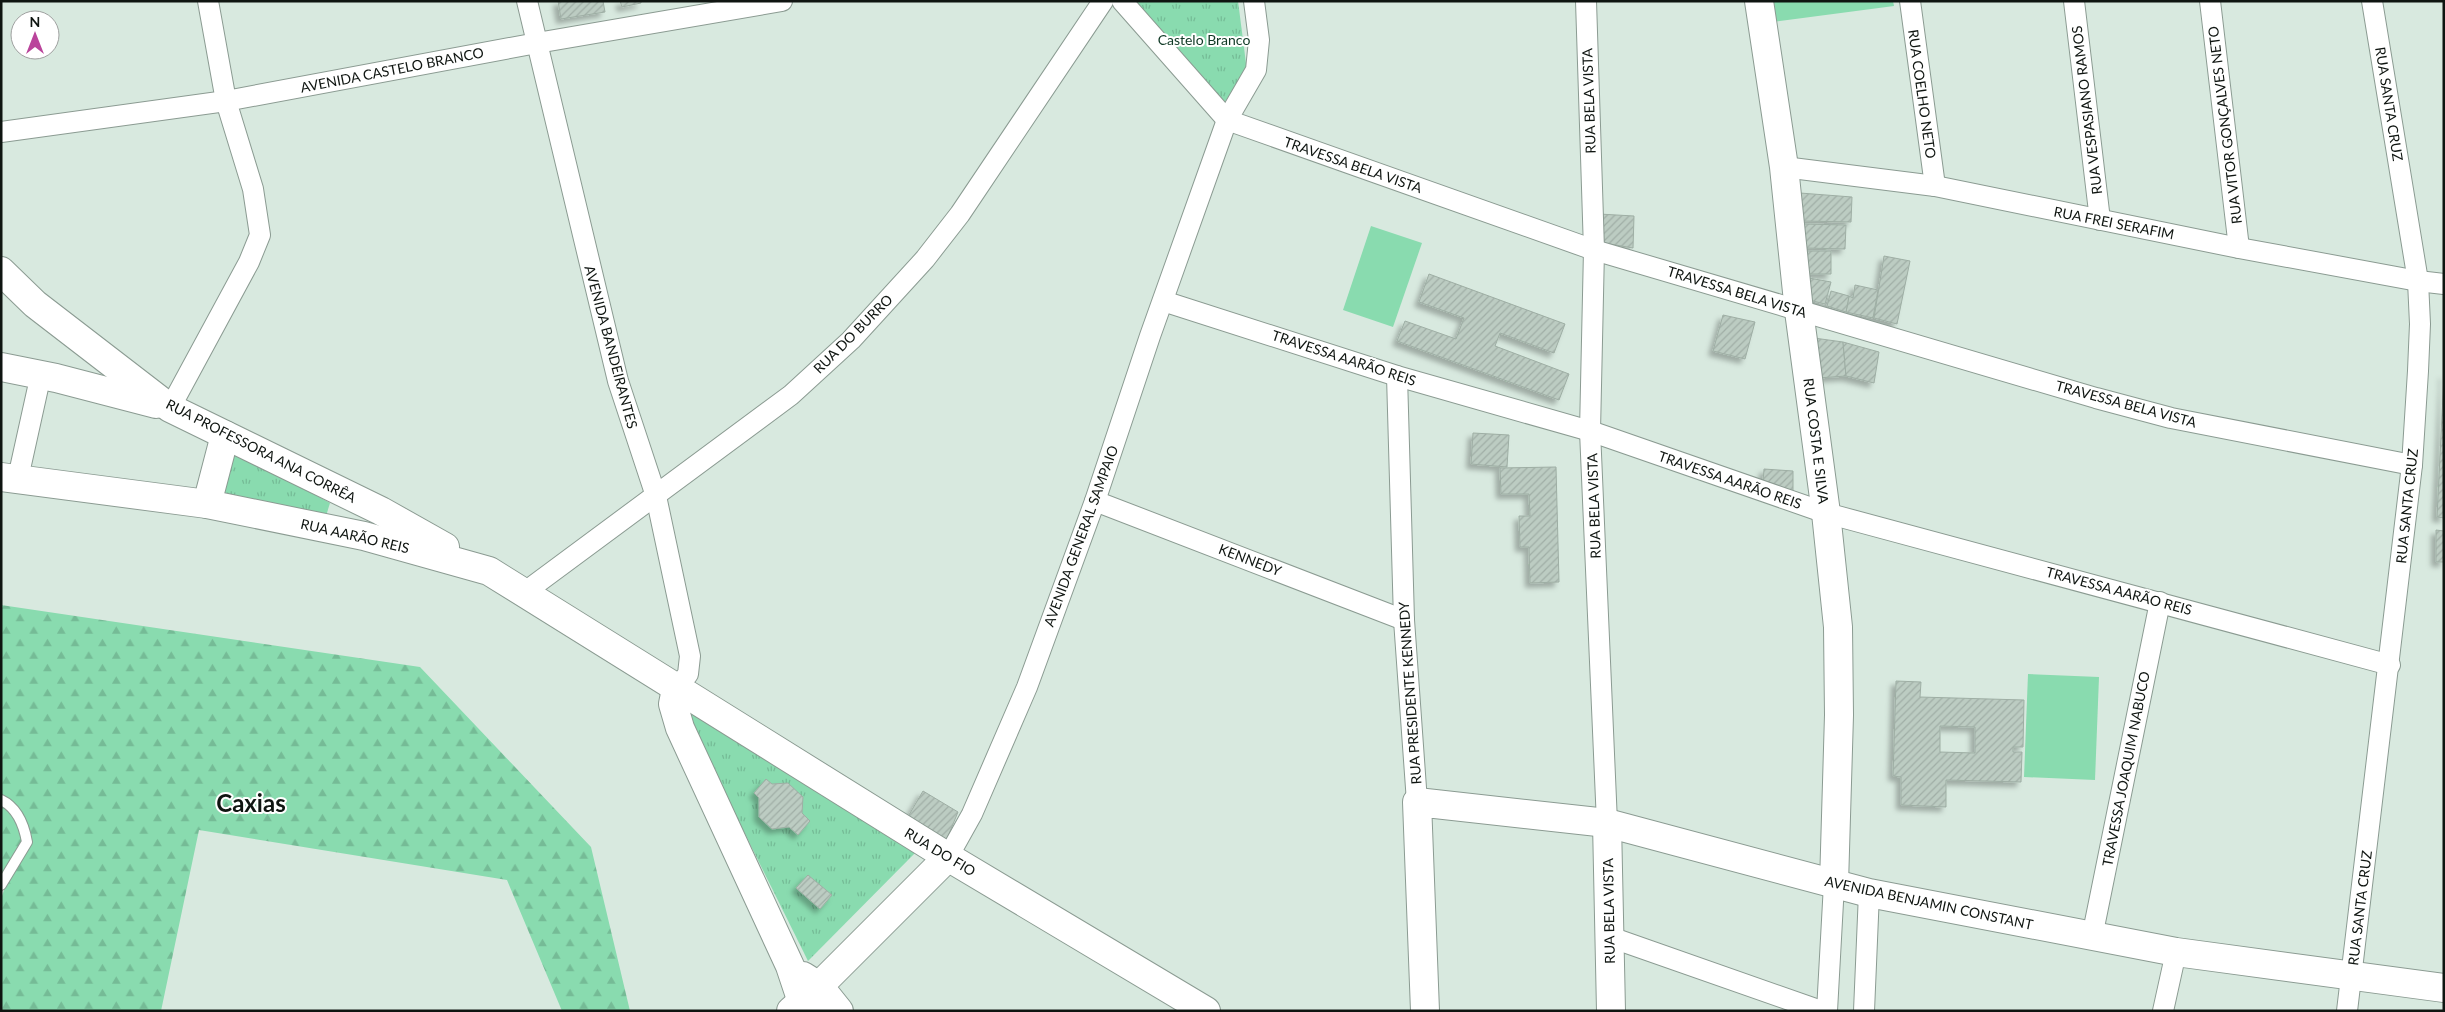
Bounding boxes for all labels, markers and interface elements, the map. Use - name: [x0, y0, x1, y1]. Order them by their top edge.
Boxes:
- north arrow: [10, 10, 60, 60]
- text: N: [30, 13, 40, 30]
- street label: RUA VESPASIANO RAMOS: [2068, 25, 2105, 195]
- street label: RUA VITOR GONÇALVES NETO: [2204, 25, 2245, 225]
- street label: RUA COELHO NETO: [1905, 28, 1940, 160]
- park label: Castelo Branco: [1158, 31, 1250, 48]
- street label: AVENIDA CASTELO BRANCO: [299, 43, 485, 96]
- street label: RUA SANTA CRUZ: [2372, 45, 2407, 162]
- street label: RUA BELA VISTA: [1578, 47, 1599, 154]
- street label: TRAVESSA BELA VISTA: [1282, 133, 1425, 196]
- street label: RUA FREI SERAFIM: [2052, 202, 2176, 243]
- street label: TRAVESSA BELA VISTA: [1665, 262, 1810, 321]
- street label: AVENIDA BANDEIRANTES: [581, 263, 641, 430]
- street label: RUA DO BURRO: [810, 291, 896, 377]
- street label: TRAVESSA AARÃO REIS: [1270, 326, 1418, 389]
- street label: RUA COSTA E SILVA: [1800, 377, 1833, 505]
- street label: TRAVESSA BELA VISTA: [2054, 377, 2199, 431]
- street label: RUA PROFESSORA ANA CORRÊA: [163, 395, 360, 506]
- street label: AVENIDA GENERAL SAMPAIO: [1040, 443, 1121, 629]
- street label: TRAVESSA AARÃO REIS: [1656, 447, 1804, 512]
- street label: RUA SANTA CRUZ: [2392, 448, 2421, 564]
- street label: RUA BELA VISTA: [1583, 452, 1604, 559]
- street label: RUA AARÃO REIS: [299, 515, 411, 556]
- street label: KENNEDY: [1216, 540, 1284, 579]
- street label: TRAVESSA AARÃO REIS: [2044, 563, 2194, 618]
- street label: RUA PRESIDENTE KENNEDY: [1395, 601, 1424, 785]
- street label: TRAVESSA JOAQUIM NABUCO: [2098, 670, 2153, 868]
- district label: Caxias: [216, 788, 286, 817]
- street label: RUA DO FIO: [902, 824, 979, 879]
- street label: RUA SANTA CRUZ: [2344, 850, 2375, 966]
- street label: RUA BELA VISTA: [1599, 858, 1618, 964]
- street label: AVENIDA BENJAMIN CONSTANT: [1823, 872, 2036, 933]

